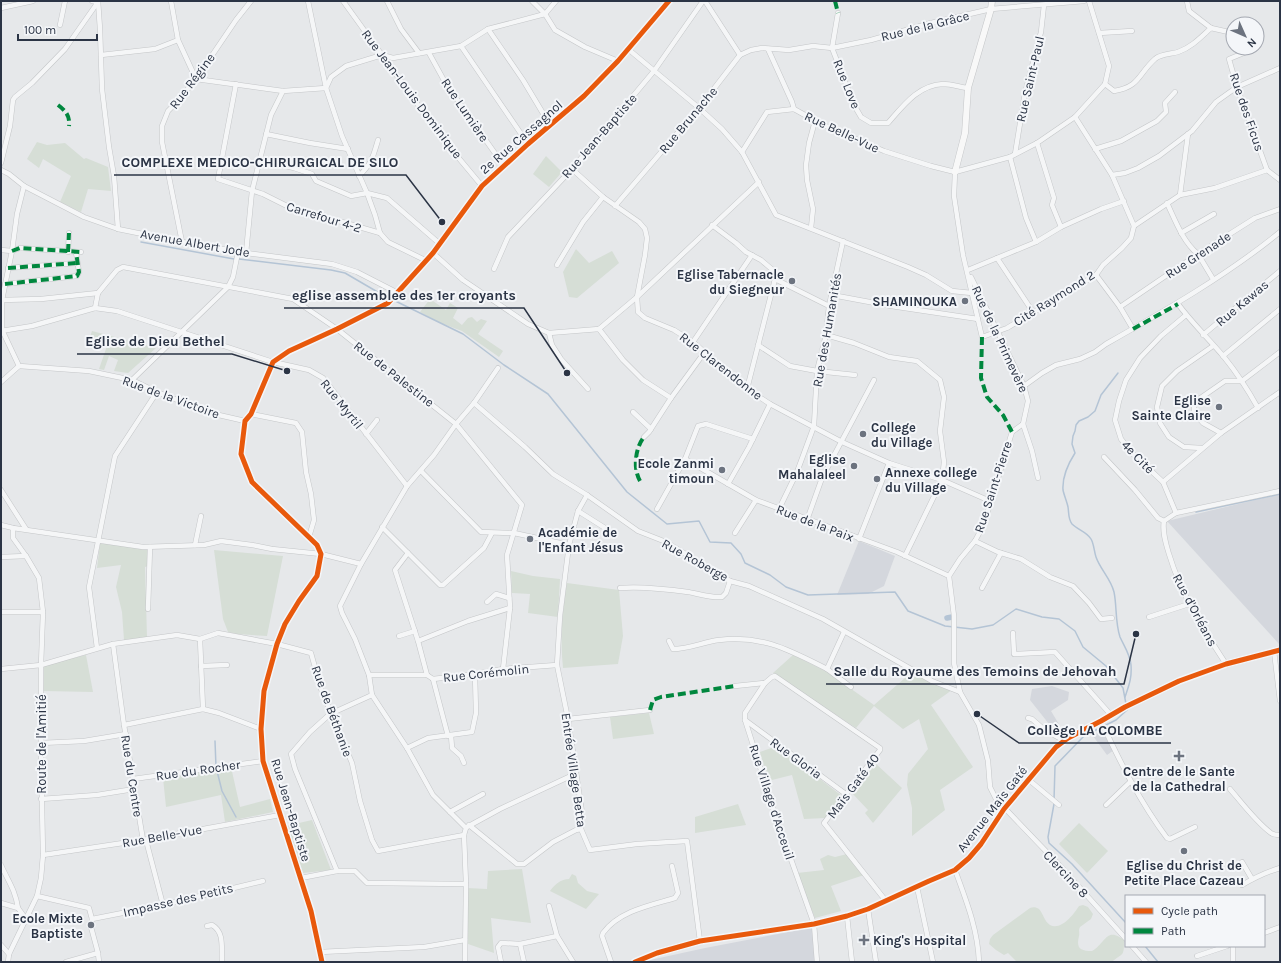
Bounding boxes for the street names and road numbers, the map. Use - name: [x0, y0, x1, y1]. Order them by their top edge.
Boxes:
- street label: Rue de la Grâce: [879, 8, 971, 44]
- street label: Rue Jean-Louis Dominique: [358, 27, 466, 162]
- street label: Rue Saint-Paul: [1013, 35, 1047, 123]
- street label: Rue Régine: [166, 50, 218, 112]
- street label: Rue Love: [830, 57, 864, 111]
- street label: Rue des Ficus: [1227, 71, 1267, 153]
- street label: Rue Lumière: [438, 75, 492, 145]
- street label: Rue Brunache: [656, 83, 720, 156]
- street label: Rue Jean-Baptiste: [558, 90, 640, 181]
- street label: 2e Rue Cassagnol: [477, 97, 565, 177]
- street label: Rue Belle-Vue: [802, 108, 882, 156]
- street label: Carrefour 4-2: [285, 198, 363, 236]
- street label: Avenue Albert Jode: [139, 226, 251, 260]
- street label: Rue Grenade: [1163, 228, 1234, 282]
- street label: Cité Raymond 2: [1011, 267, 1097, 329]
- street label: Rue des Humanités: [810, 271, 844, 388]
- street label: Rue Kawas: [1213, 277, 1271, 329]
- street label: Rue de la Primevère: [969, 283, 1031, 395]
- street label: Rue Clarendonne: [677, 329, 766, 403]
- street label: Rue de Palestine: [351, 338, 437, 410]
- street label: Rue de la Victoire: [120, 372, 222, 422]
- street label: Rue Myrtil: [317, 376, 367, 432]
- street label: 4e Cité: [1119, 437, 1158, 477]
- street label: Rue Saint-Pierre: [971, 439, 1015, 535]
- street label: Rue de la Paix: [774, 501, 856, 545]
- street label: Rue Roberge: [659, 536, 731, 585]
- street label: Rue d'Orléans: [1170, 571, 1221, 649]
- street label: Rue Corémolin: [442, 661, 530, 685]
- street label: Rue de Béthanie: [309, 663, 356, 759]
- street label: Route de l'Amitié: [34, 694, 49, 794]
- street label: Entrée Village Betta: [559, 712, 589, 828]
- street label: Rue du Centre: [118, 734, 146, 818]
- street label: Rue Gloria: [767, 734, 825, 782]
- street label: Rue Village d'Acceuil: [746, 742, 798, 862]
- street label: Maïs Gaté 40: [824, 750, 882, 821]
- street label: Rue du Rocher: [155, 757, 242, 783]
- street label: Rue Jean-Baptiste: [268, 757, 314, 864]
- street label: Avenue Maïs Gaté: [954, 763, 1030, 855]
- street label: Rue Belle-Vue: [121, 822, 203, 850]
- street label: Clercine 8: [1040, 847, 1092, 901]
- street label: Impasse des Petits: [121, 880, 235, 920]

